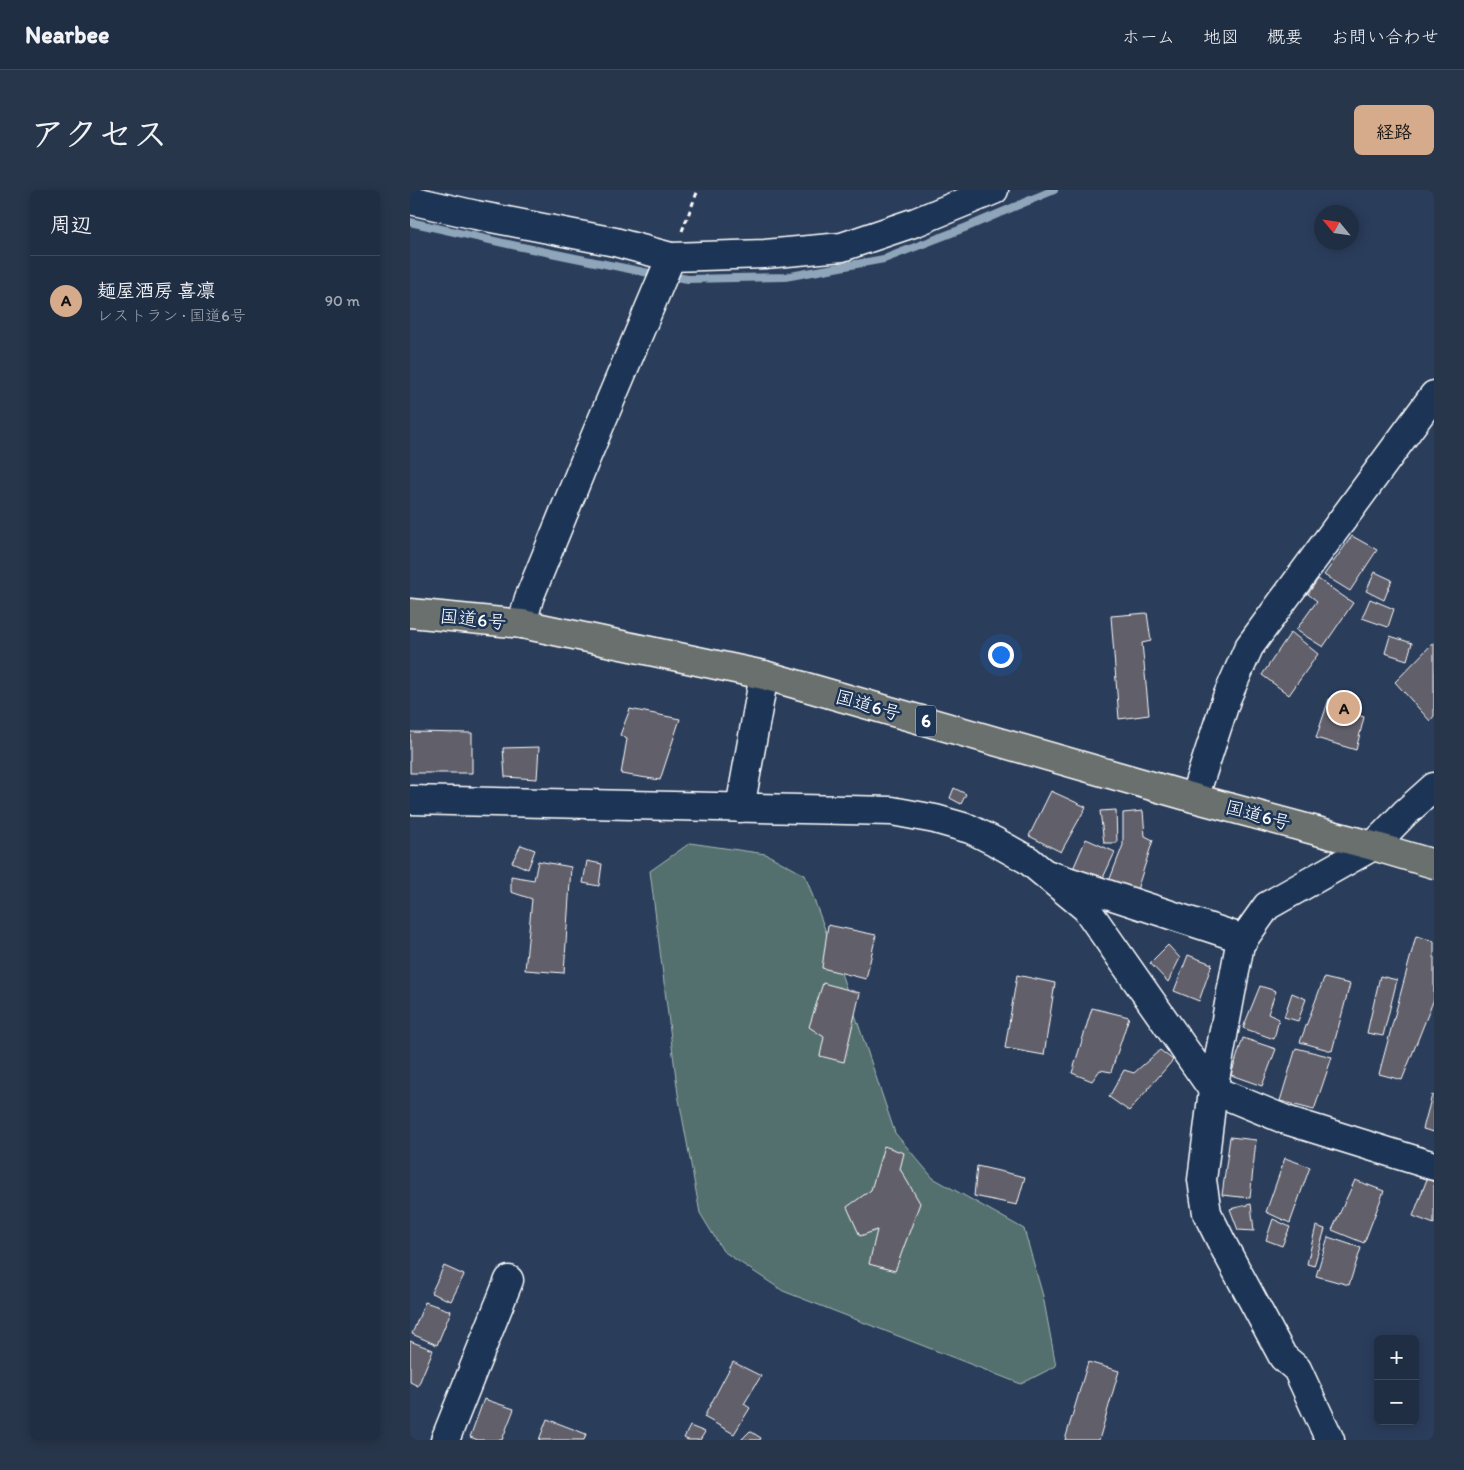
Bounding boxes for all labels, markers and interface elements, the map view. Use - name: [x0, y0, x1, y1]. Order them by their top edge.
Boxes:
- text: Nearbee: [25, 20, 109, 49]
- text: ホーム: [1122, 26, 1175, 48]
- text: 地図: [1203, 26, 1239, 48]
- text: 概要: [1267, 26, 1303, 48]
- text: お問い合わせ: [1331, 26, 1439, 48]
- button: 経路: [1354, 105, 1434, 155]
- text: アクセス: [30, 113, 168, 155]
- north arrow: [1314, 205, 1359, 250]
- text: 周辺: [50, 212, 92, 237]
- text: 麺屋酒房 喜凛: [97, 279, 215, 302]
- text: A: [61, 291, 71, 310]
- text: 90 m: [325, 291, 360, 310]
- text: レストラン · 国道6号: [97, 306, 246, 325]
- street label: 国道6号: [438, 604, 508, 634]
- your location: [988, 642, 1014, 668]
- street label: 国道6号: [833, 685, 903, 725]
- pin: A: [1328, 689, 1360, 727]
- road number: 6: [916, 706, 936, 736]
- street label: 国道6号: [1223, 795, 1293, 835]
- map controls: [1374, 1335, 1419, 1425]
- button: +: [1374, 1335, 1419, 1380]
- button: −: [1374, 1380, 1419, 1425]

